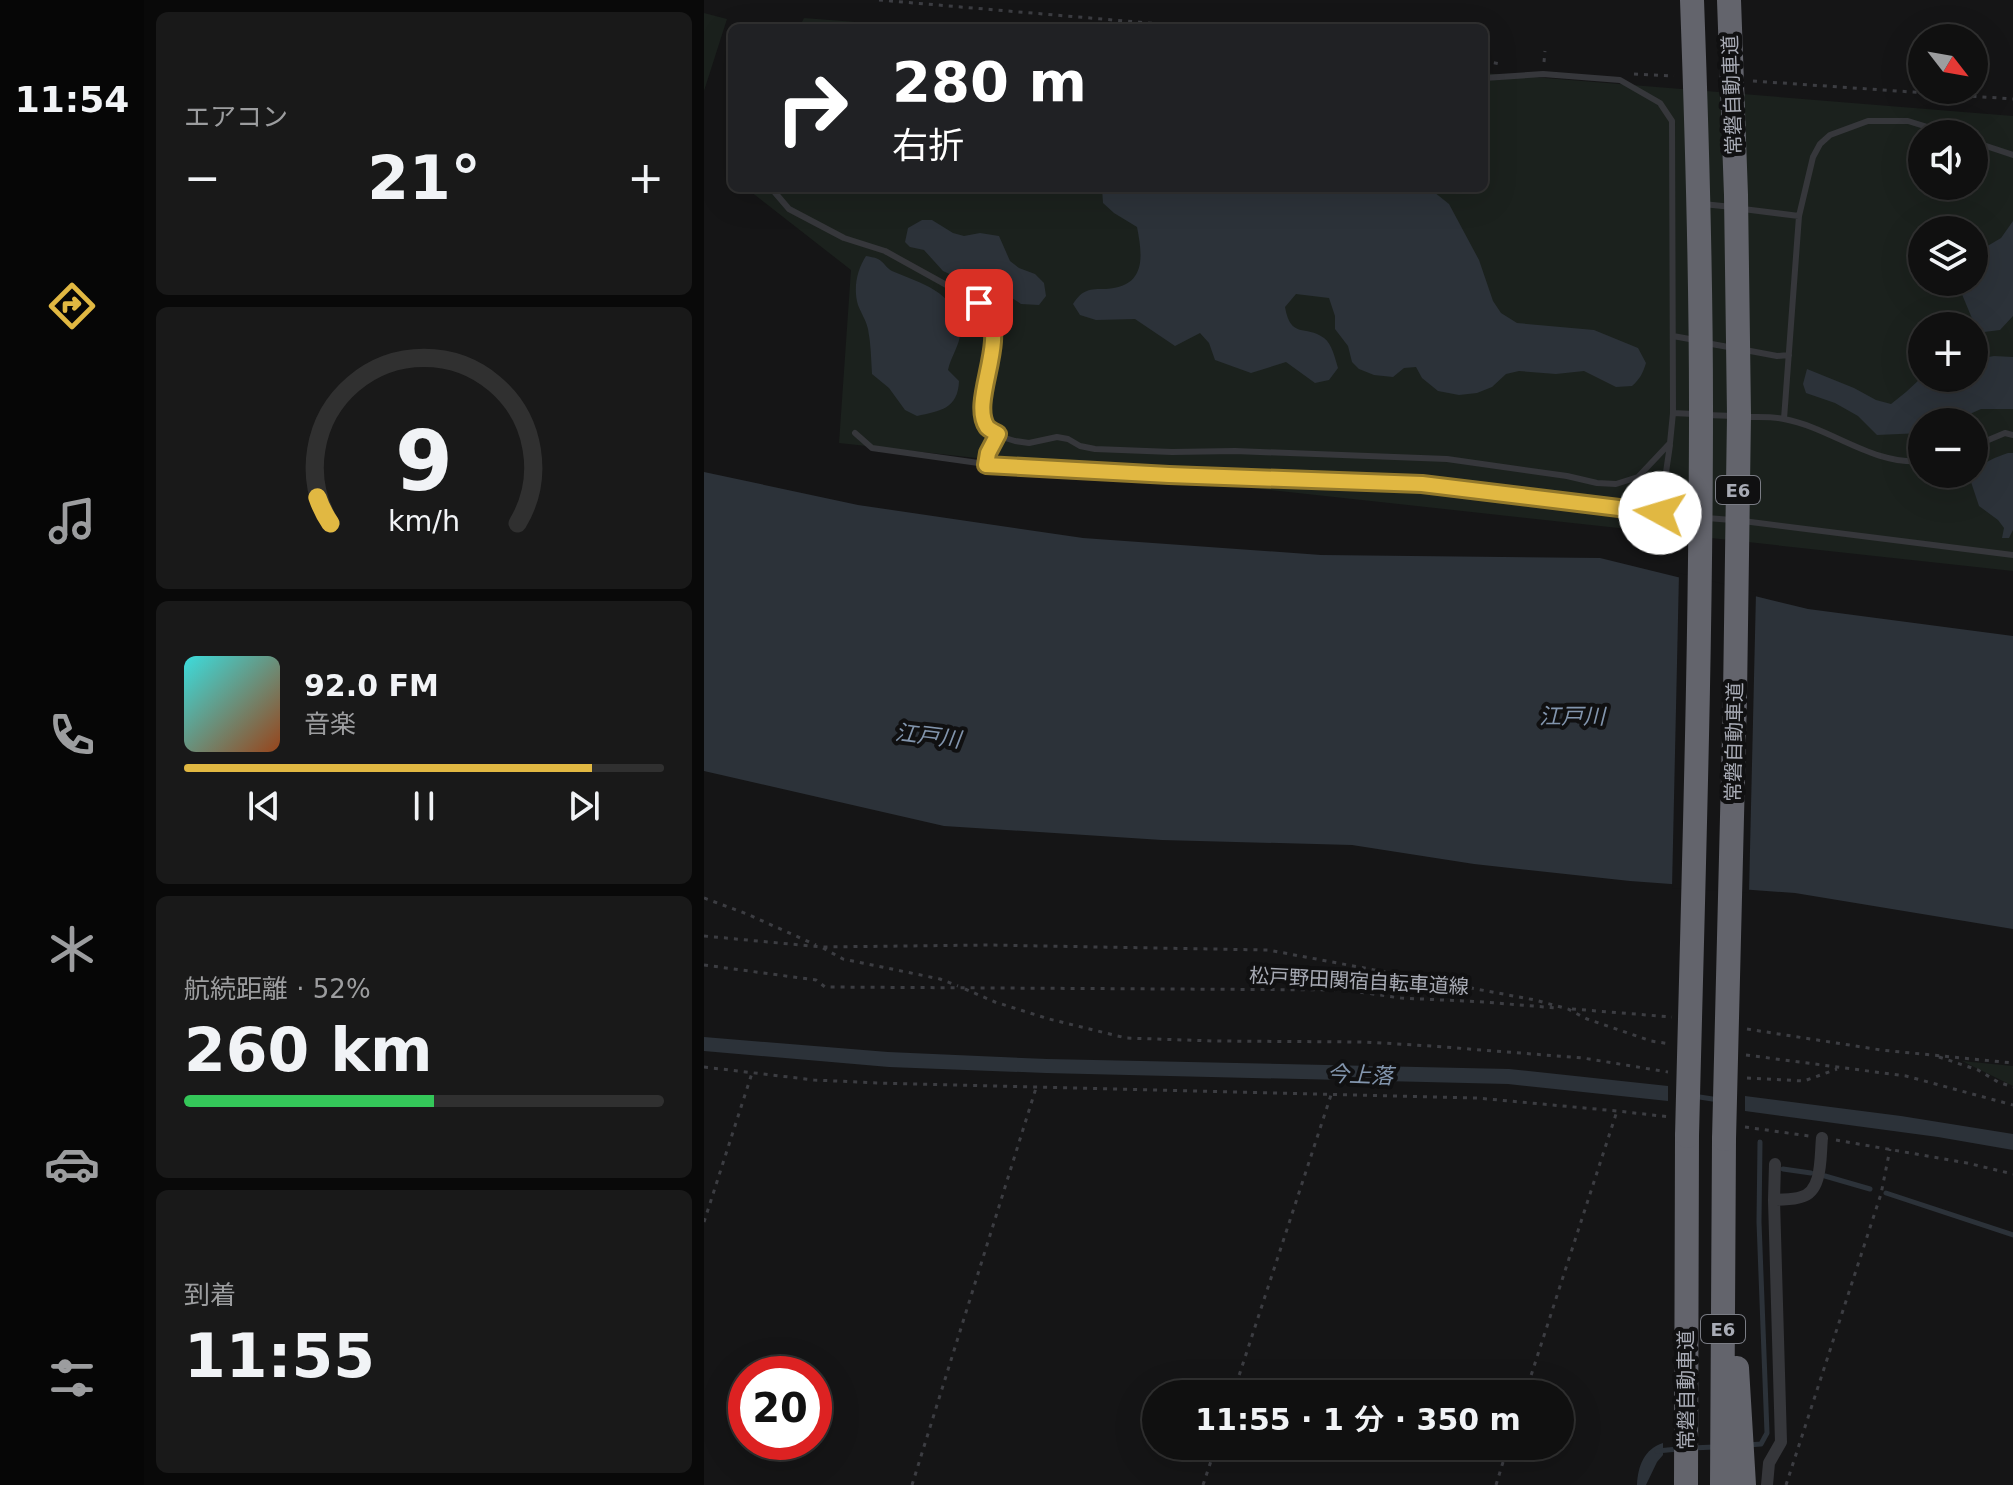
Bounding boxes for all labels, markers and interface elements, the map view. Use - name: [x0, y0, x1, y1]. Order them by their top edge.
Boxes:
- north arrow: [1908, 24, 1988, 104]
- map controls: [1908, 24, 1988, 488]
- street label: 常磐自動車道: [1718, 35, 1746, 155]
- text: 280 m: [892, 49, 1087, 114]
- icon: right: [760, 56, 864, 160]
- text: 11:54: [15, 79, 129, 120]
- text: エアコン: [184, 102, 288, 132]
- button: sound: [1908, 120, 1988, 200]
- text: 右折: [892, 125, 964, 166]
- text: 21°: [367, 143, 481, 213]
- text: −: [184, 152, 221, 203]
- text: +: [627, 152, 664, 203]
- button: layers: [1908, 216, 1988, 296]
- pin: [945, 269, 1013, 337]
- icon: directions: [44, 278, 100, 334]
- icon: arrive: [957, 281, 1001, 325]
- button: +: [1908, 312, 1988, 392]
- button: −: [1908, 408, 1988, 488]
- text: 9: [395, 412, 453, 509]
- position arrow: [1618, 471, 1702, 555]
- road number: E6: [1716, 476, 1760, 504]
- icon: music: [44, 493, 100, 549]
- text: km/h: [388, 504, 460, 538]
- text: 92.0 FM: [304, 668, 439, 703]
- street label: 常磐自動車道: [1721, 682, 1747, 802]
- water label: 江戸川: [1539, 704, 1607, 729]
- icon: phone: [44, 707, 100, 763]
- text: 音楽: [304, 709, 356, 739]
- water label: 江戸川: [894, 720, 964, 753]
- icon: previous: [242, 784, 286, 828]
- icon: pause: [402, 784, 446, 828]
- icon: next: [562, 784, 606, 828]
- icon: climate: [44, 921, 100, 977]
- street label: 松戸野田関宿自転車道線: [1249, 963, 1469, 999]
- text: 航続距離 · 52%: [184, 974, 371, 1004]
- text: 260 km: [184, 1015, 433, 1085]
- water label: 今上落: [1327, 1061, 1396, 1089]
- icon: car: [44, 1136, 100, 1192]
- text: 到着: [184, 1280, 236, 1310]
- road number: E6: [1701, 1315, 1745, 1343]
- text: 11:55: [184, 1321, 375, 1391]
- street label: 常磐自動車道: [1674, 1330, 1698, 1450]
- icon: filters: [44, 1350, 100, 1406]
- speed limit sign: 20: [728, 1356, 832, 1460]
- text: 11:55 · 1 分 · 350 m: [1195, 1402, 1521, 1437]

